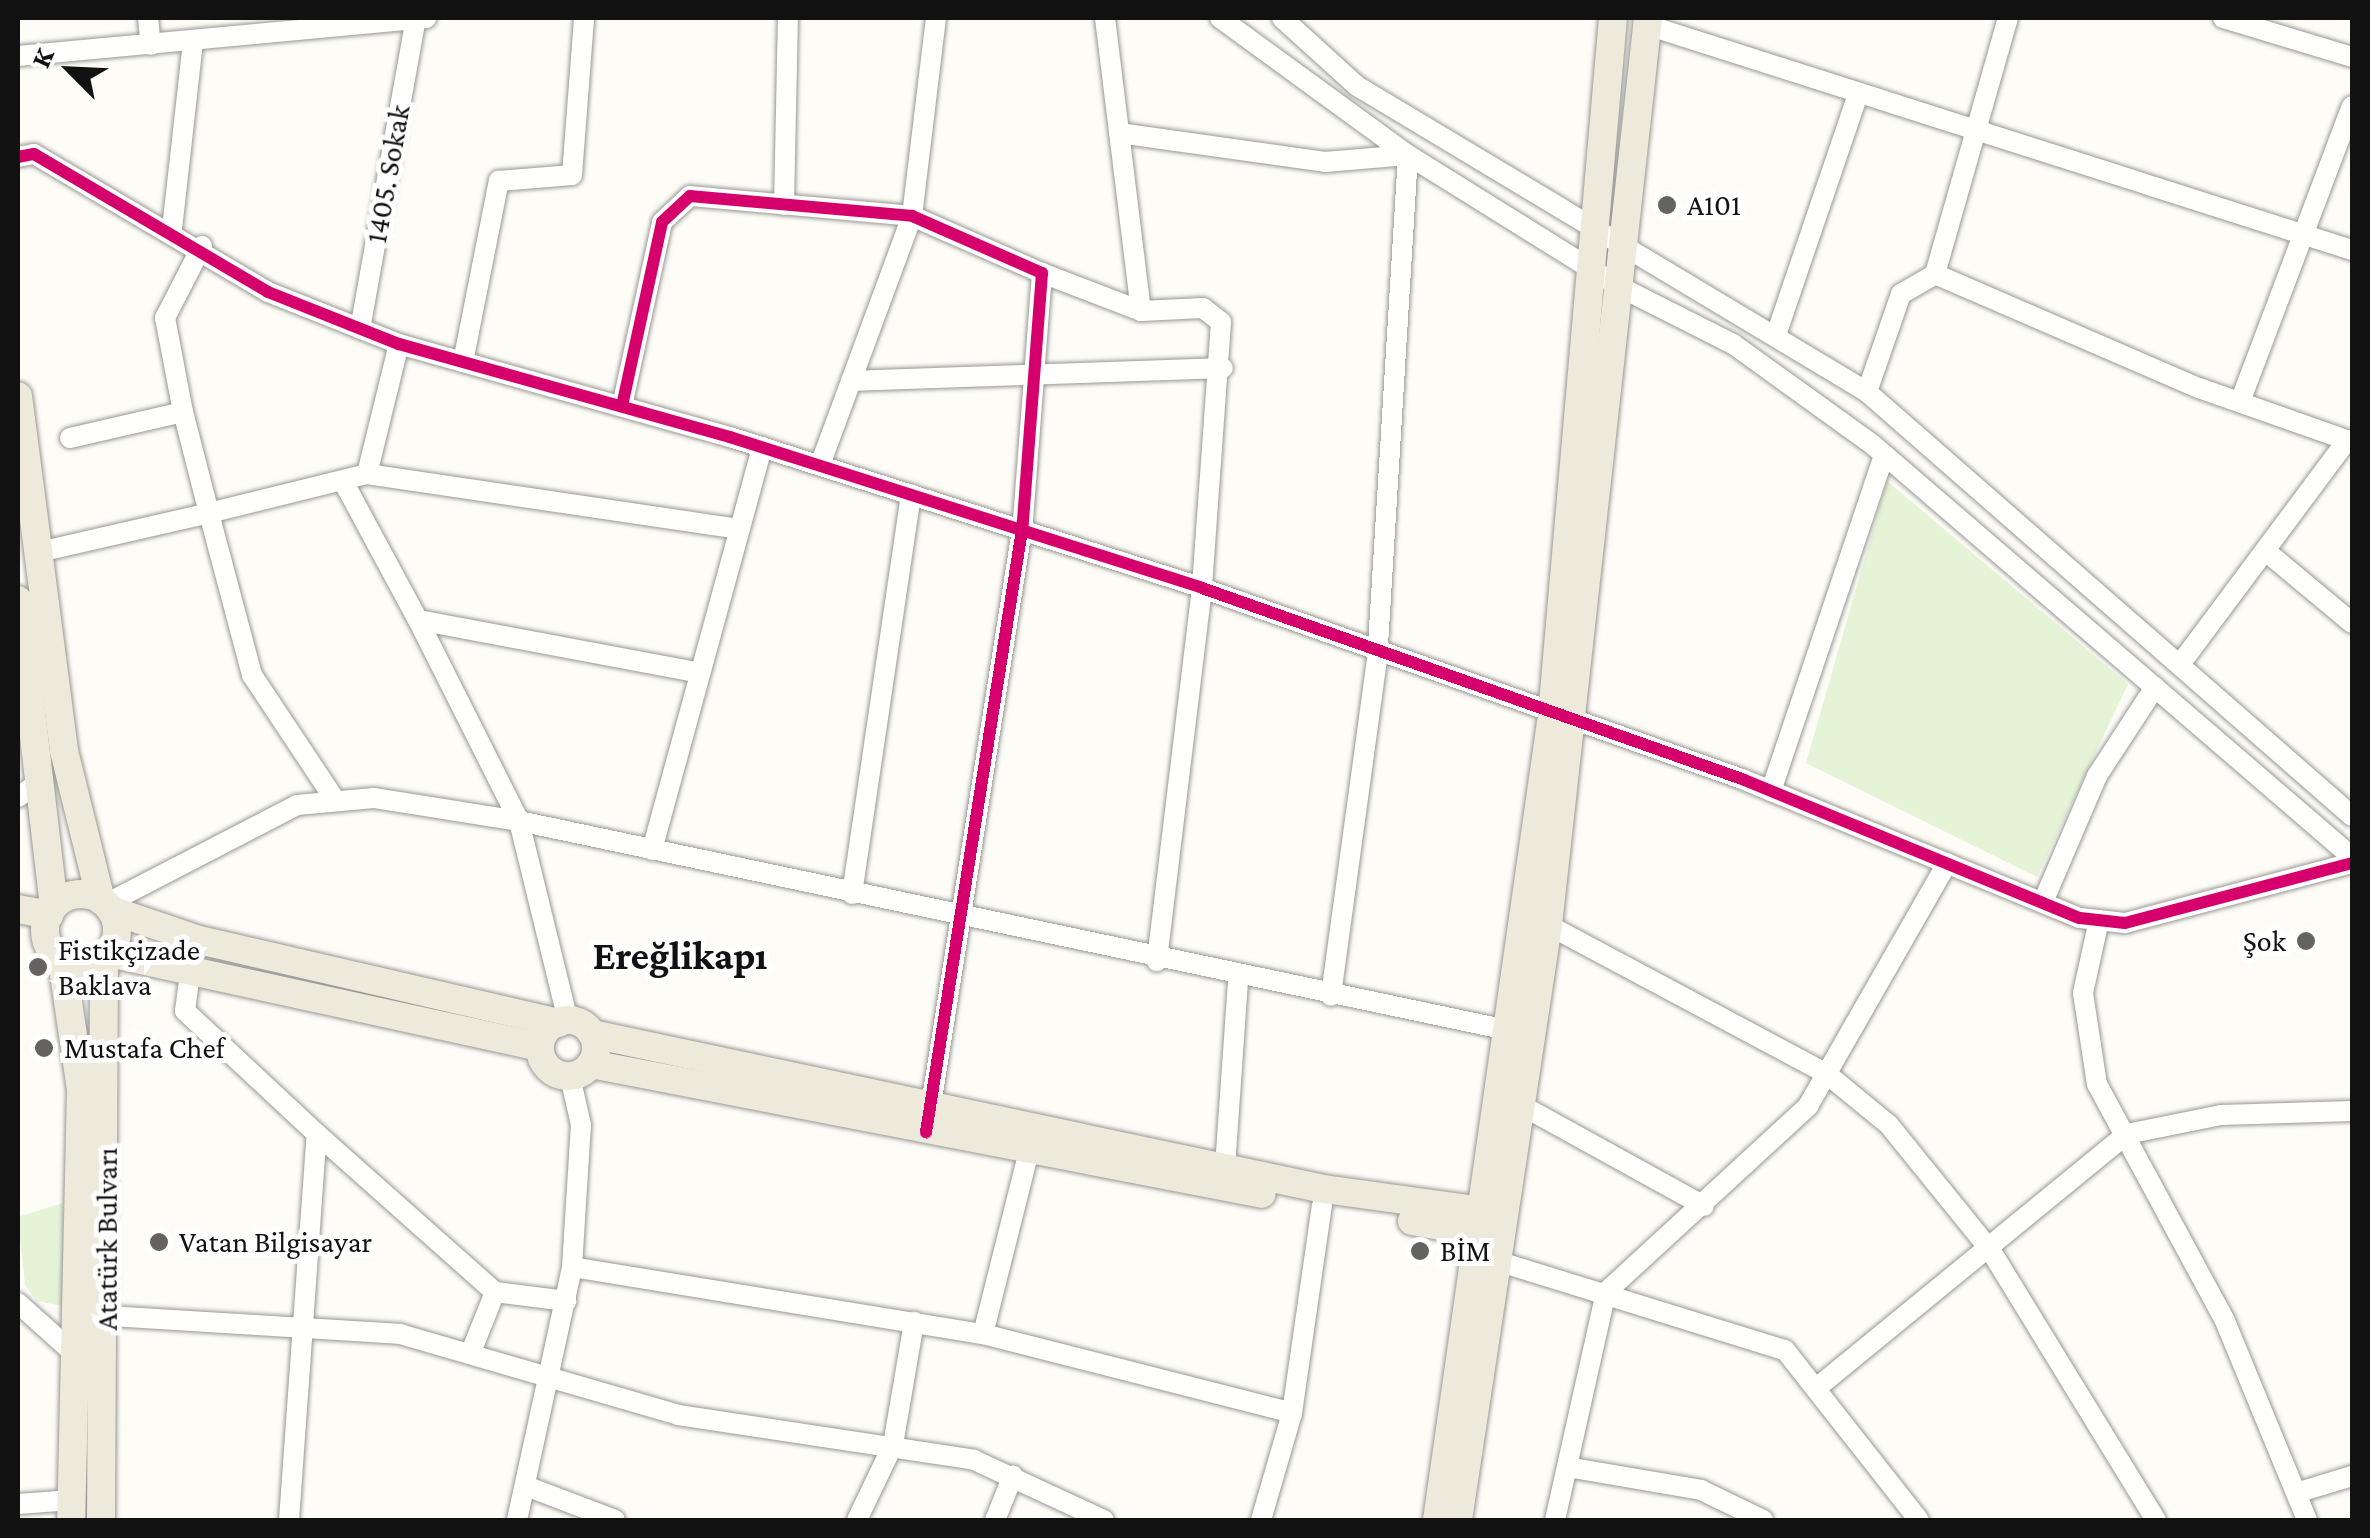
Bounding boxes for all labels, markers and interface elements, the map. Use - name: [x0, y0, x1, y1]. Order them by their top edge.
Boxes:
- north arrow: [20, 20, 120, 120]
- text: K: [24, 43, 60, 72]
- street label: 1405. Sokak: [358, 102, 418, 246]
- place label: A101: [1687, 187, 1741, 223]
- marker: A101: [1656, 194, 1678, 216]
- place label: Şok: [2243, 923, 2286, 959]
- marker: Şok: [2295, 930, 2317, 952]
- place label: Fistikçizade Baklava: [58, 932, 200, 1002]
- district label: Ereğlikapı: [593, 932, 767, 980]
- marker: Fistikçizade Baklava: [27, 956, 49, 978]
- place label: Mustafa Chef: [64, 1030, 225, 1066]
- marker: Mustafa Chef: [33, 1037, 55, 1059]
- street label: Atatürk Bulvarı: [89, 1148, 125, 1330]
- place label: Vatan Bilgisayar: [179, 1224, 372, 1260]
- marker: Vatan Bilgisayar: [148, 1231, 170, 1253]
- place label: BİM: [1440, 1233, 1490, 1269]
- marker: BİM: [1409, 1240, 1431, 1262]

